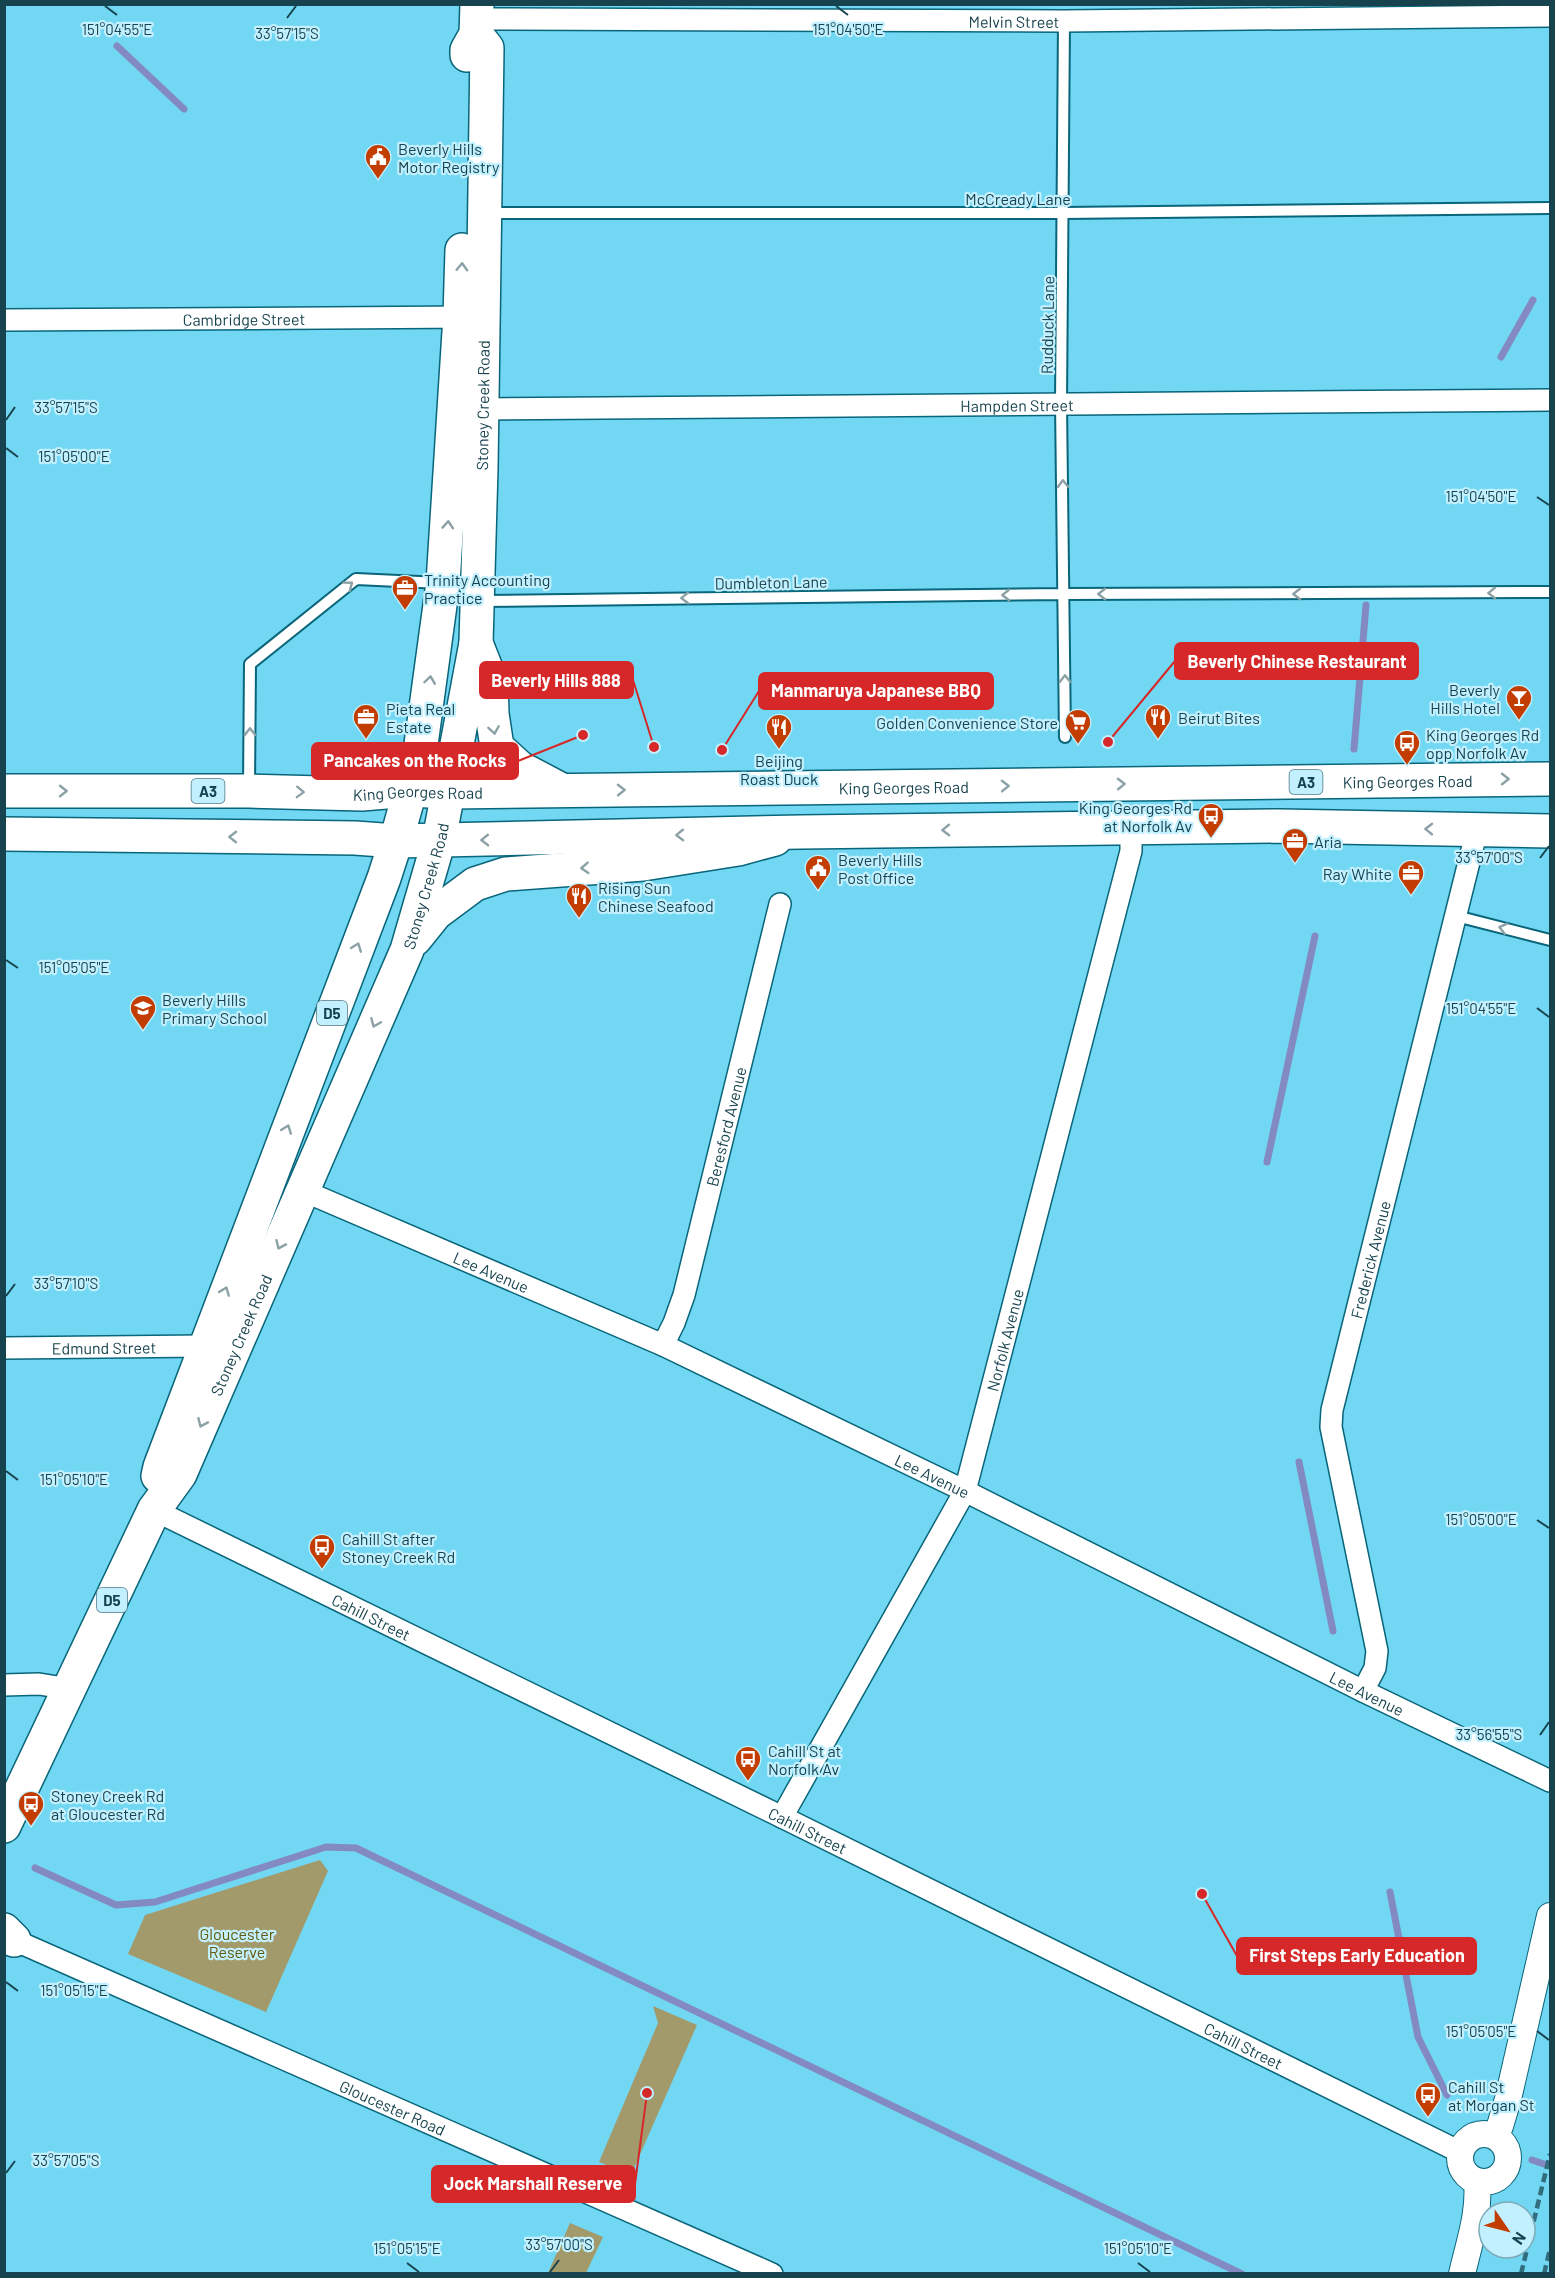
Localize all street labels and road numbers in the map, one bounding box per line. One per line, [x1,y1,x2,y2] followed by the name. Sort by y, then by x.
[969,11,1059,30] street label: Melvin Street
[965,189,1071,208] street label: McCready Lane
[1037,276,1057,374] street label: Rudduck Lane
[183,309,305,328] street label: Cambridge Street
[471,340,492,471] street label: Stoney Creek Road
[960,395,1074,414] street label: Hampden Street
[714,572,828,592] street label: Dumbleton Lane
[1290,770,1322,794] road number: A3
[1342,770,1473,791] street label: King Georges Road
[838,776,969,797] street label: King Georges Road
[192,779,224,803] road number: A3
[353,780,483,804] street label: King Georges Road
[398,821,452,951] street label: Stoney Creek Road
[317,1001,347,1025] road number: D5
[702,1065,749,1188] street label: Beresford Avenue
[1346,1198,1394,1320] street label: Frederick Avenue
[451,1247,532,1296] street label: Lee Avenue
[206,1271,275,1398] street label: Stoney Creek Road
[982,1287,1027,1393] street label: Norfolk Avenue
[52,1337,156,1357] street label: Edmund Street
[892,1449,973,1501] street label: Lee Avenue
[97,1588,127,1612] road number: D5
[329,1589,414,1643] street label: Cahill Street
[1327,1667,1407,1719] street label: Lee Avenue
[766,1803,850,1857] street label: Cahill Street
[1201,2018,1286,2072] street label: Cahill Street
[337,2075,449,2139] street label: Gloucester Road

